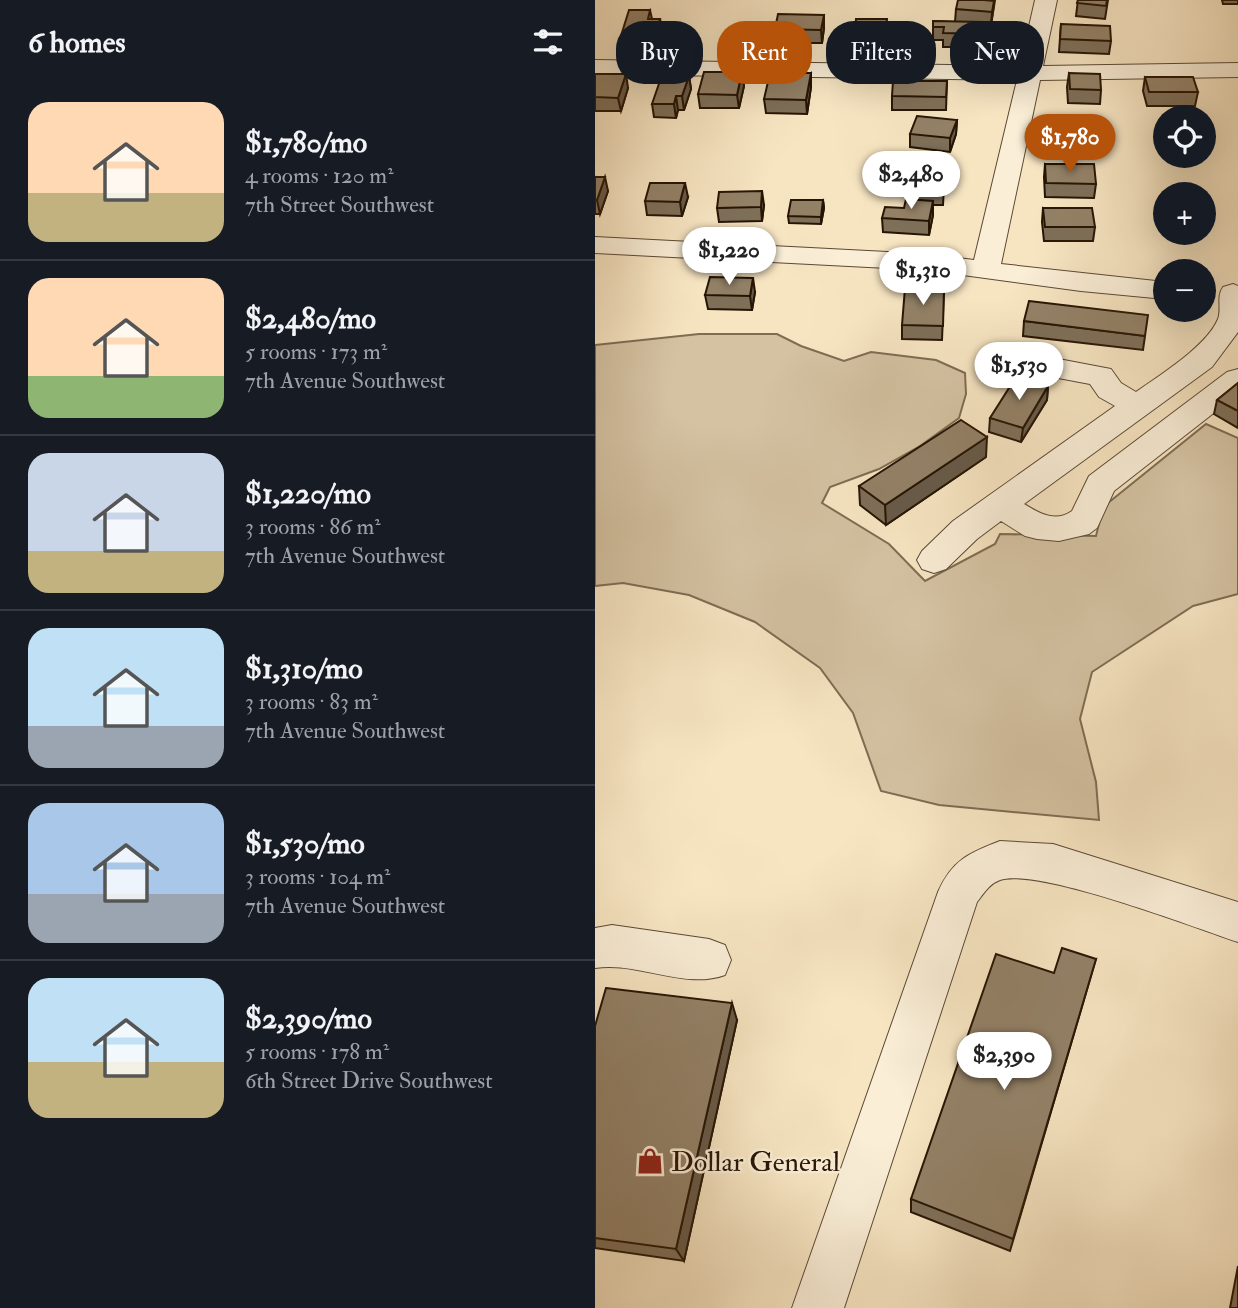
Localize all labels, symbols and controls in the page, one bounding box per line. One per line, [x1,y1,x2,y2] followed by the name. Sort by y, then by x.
[616,21,703,84] chip: Buy
[717,21,812,84] chip: Rent
[826,21,936,84] chip: Filters
[950,21,1044,84] chip: New
[529,23,567,61] icon: filters
[28,24,126,61] text: 6 homes
[1153,105,1216,322] map controls
[1153,105,1216,168] button: locate
[1013,114,1127,174] pin: $1,780
[1041,122,1099,151] text: $1,780
[245,124,367,161] text: $1,780/mo
[84,130,168,214] icon: home
[854,152,968,211] pin: $2,480
[878,159,944,188] text: $2,480
[245,161,394,190] text: 4 rooms · 120 m²
[1153,182,1216,245] button: +
[245,190,434,219] text: 7th Street Southwest
[672,228,786,287] pin: $1,220
[698,235,760,264] text: $1,220
[866,247,980,307] pin: $1,310
[895,255,951,284] text: $1,310
[1153,259,1216,322] button: −
[245,300,376,337] text: $2,480/mo
[84,306,168,390] icon: home
[245,337,387,366] text: 5 rooms · 173 m²
[962,342,1076,402] pin: $1,530
[990,350,1048,379] text: $1,530
[245,366,445,395] text: 7th Avenue Southwest
[245,475,371,512] text: $1,220/mo
[84,481,168,565] icon: home
[245,512,381,541] text: 3 rooms · 86 m²
[245,541,445,570] text: 7th Avenue Southwest
[245,650,363,687] text: $1,310/mo
[84,656,168,740] icon: home
[245,687,378,716] text: 3 rooms · 83 m²
[245,716,445,745] text: 7th Avenue Southwest
[245,825,365,862] text: $1,530/mo
[84,831,168,915] icon: home
[245,862,391,891] text: 3 rooms · 104 m²
[245,891,445,920] text: 7th Avenue Southwest
[245,1000,372,1037] text: $2,390/mo
[84,1006,168,1090] icon: home
[947,1032,1061,1092] pin: $2,390
[245,1037,389,1066] text: 5 rooms · 178 m²
[973,1040,1035,1069] text: $2,390
[245,1066,493,1095] text: 6th Street Drive Southwest
[671,1145,840,1180] place label: Dollar General
[635,1146,665,1176] shop icon: Dollar General

